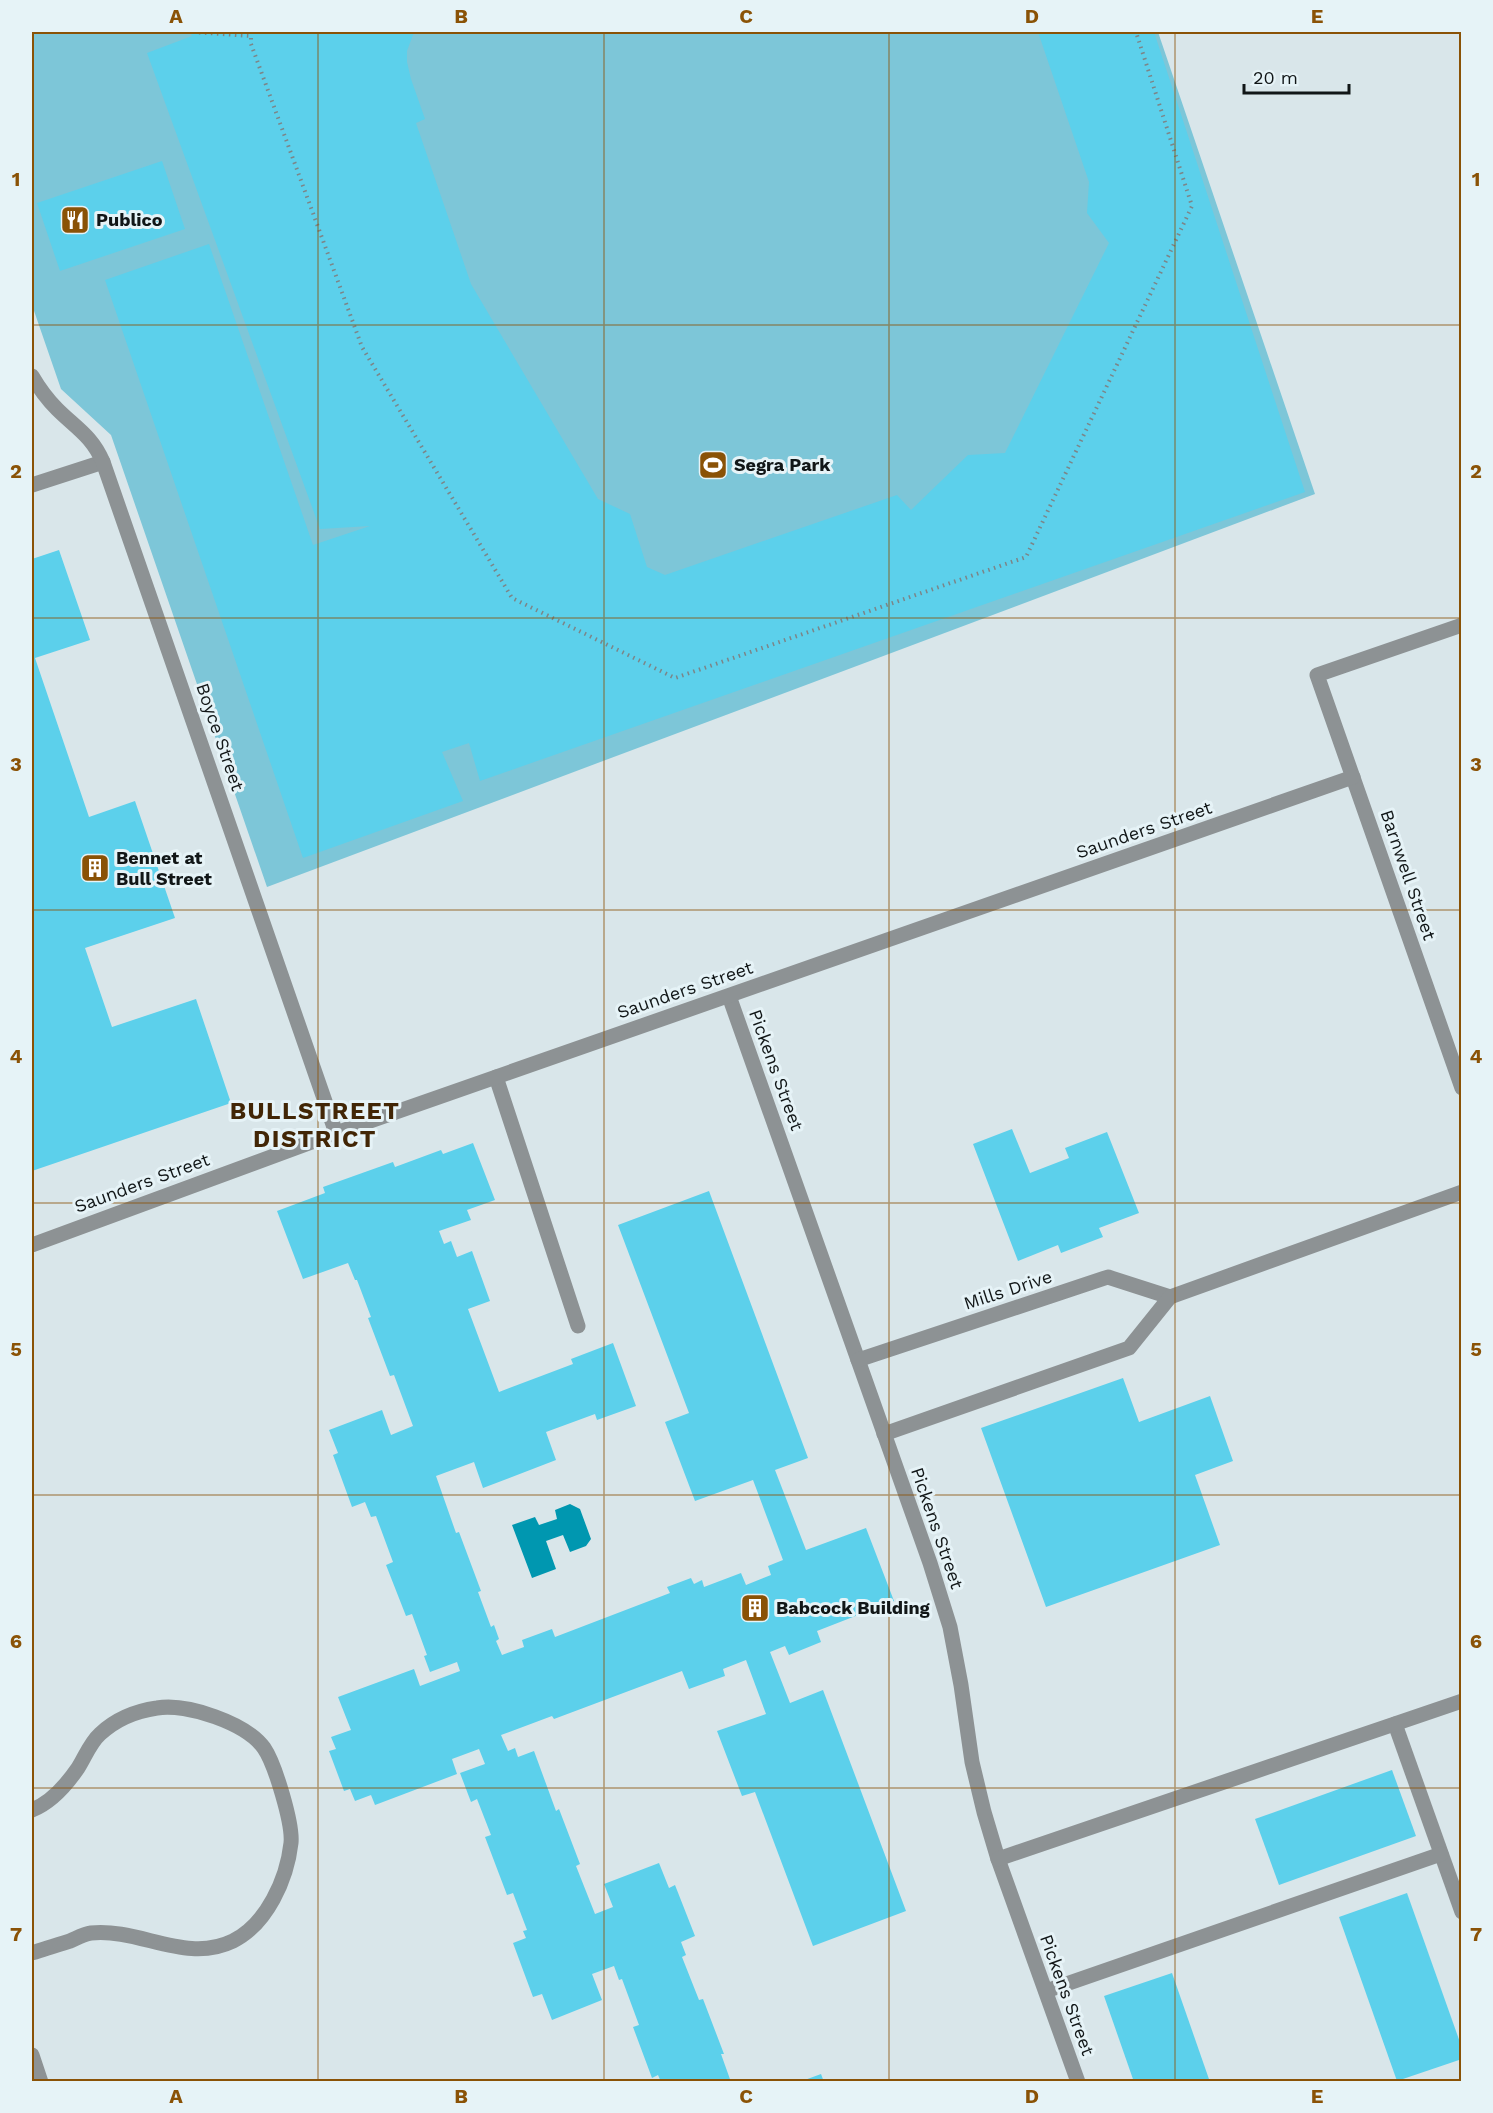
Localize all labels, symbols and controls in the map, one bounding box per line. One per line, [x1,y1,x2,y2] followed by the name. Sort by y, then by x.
[169,4,183,28] text: A
[454,4,468,28] text: B
[739,4,753,28] text: C
[1025,4,1039,28] text: D
[1311,4,1323,28] text: E
[1244,57,1349,95] scale bar
[1253,67,1298,88] text: 20 m
[12,167,20,191] text: 1
[1472,167,1480,191] text: 1
[59,204,91,236] restaurant icon: Publico
[96,209,163,230] place label: Publico
[697,449,729,481] sports icon: Segra Park
[734,454,831,475] place label: Segra Park
[10,459,22,483] text: 2
[1470,459,1482,483] text: 2
[192,680,249,794] street label: Boyce Street
[10,752,22,776] text: 3
[1470,752,1482,776] text: 3
[1073,796,1215,863] street label: Saunders Street
[1376,807,1441,943] street label: Barnwell Street
[116,847,212,889] place label: Bennet at Bull Street
[79,852,111,884] building icon: Bennet at Bull Street
[614,956,756,1023] street label: Saunders Street
[745,1007,808,1134] street label: Pickens Street
[10,1044,23,1068] text: 4
[1470,1044,1483,1068] text: 4
[230,1097,400,1153] district label: BULLSTREET DISTRICT
[71,1148,213,1217] street label: Saunders Street
[961,1265,1055,1314] street label: Mills Drive
[10,1337,22,1361] text: 5
[1470,1337,1482,1361] text: 5
[907,1464,968,1592] street label: Pickens Street
[739,1592,771,1624] building icon: Babcock Building
[776,1597,931,1618] place label: Babcock Building
[10,1629,22,1653] text: 6
[1470,1629,1482,1653] text: 6
[10,1922,22,1946] text: 7
[1470,1922,1482,1946] text: 7
[1036,1932,1099,2059] street label: Pickens Street
[169,2084,183,2108] text: A
[454,2084,468,2108] text: B
[739,2084,753,2108] text: C
[1025,2084,1039,2108] text: D
[1311,2084,1323,2108] text: E

